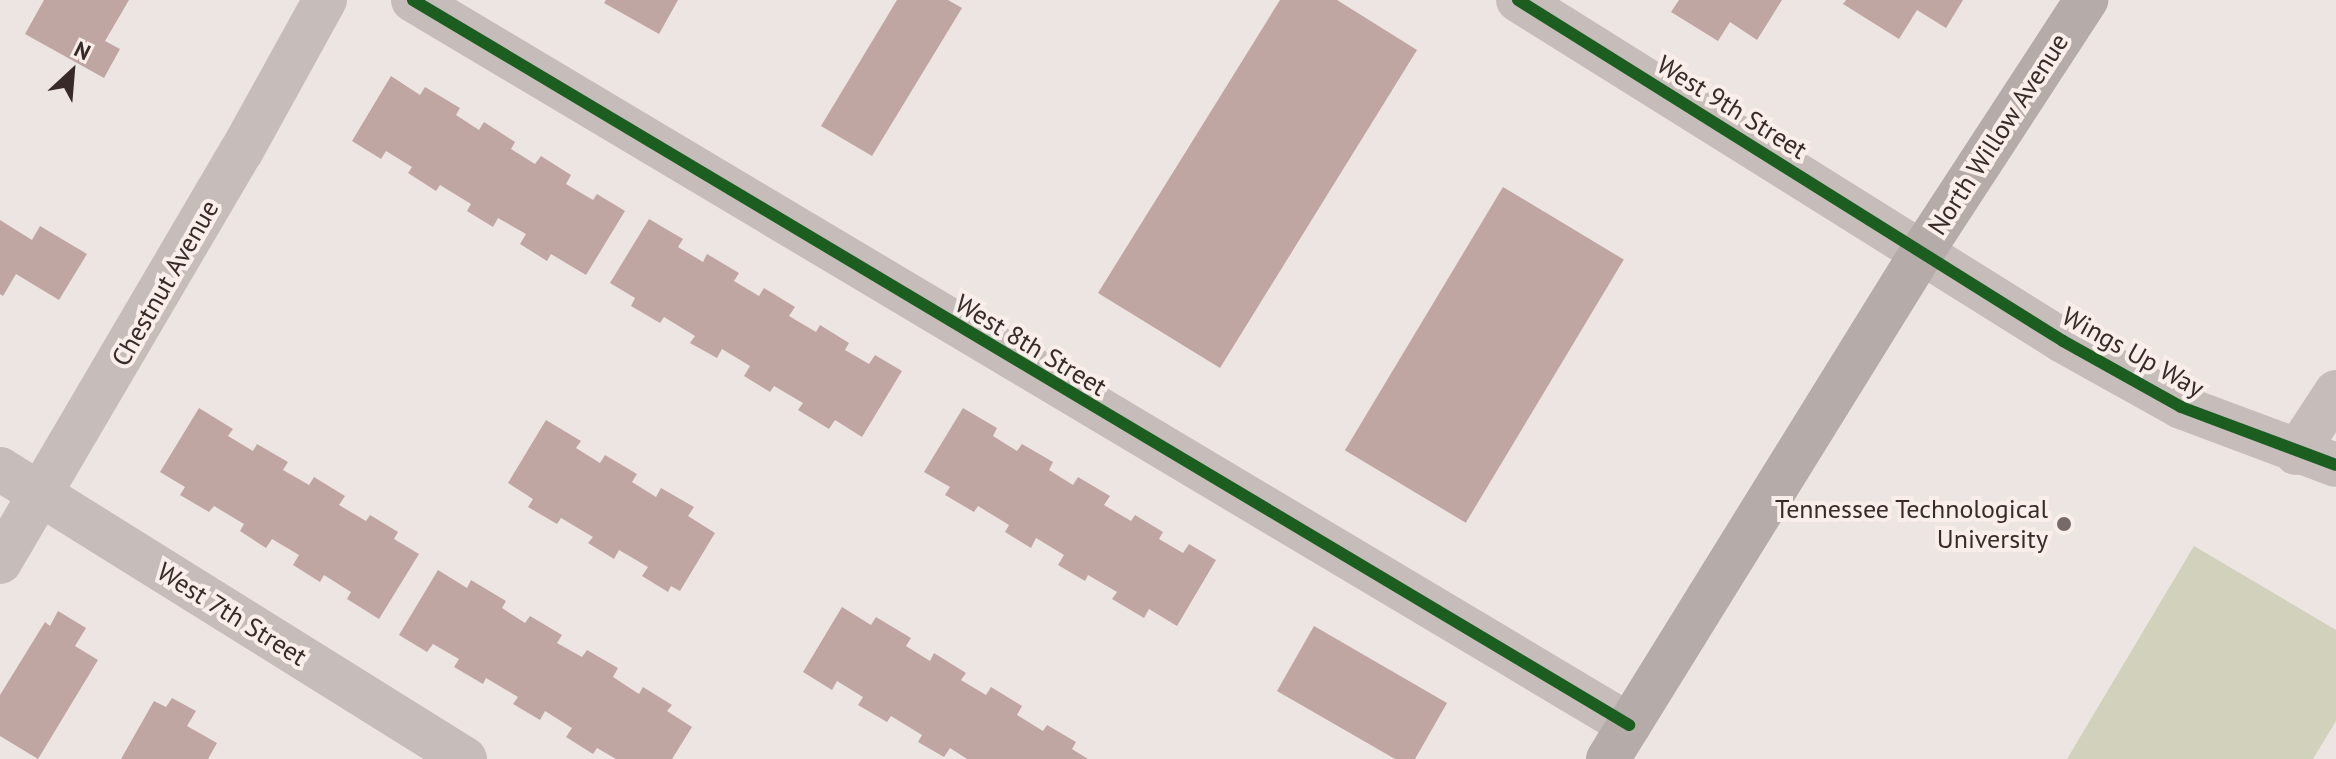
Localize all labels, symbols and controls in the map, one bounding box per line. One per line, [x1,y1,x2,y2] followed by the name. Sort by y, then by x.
[1921,27,2075,241] street label: North Willow Avenue
[32,32,112,112] north arrow
[70,35,95,66] text: N
[1651,48,1813,166] street label: West 9th Street
[105,194,225,372] street label: Chestnut Avenue
[950,288,1112,402] street label: West 8th Street
[2056,300,2210,404] street label: Wings Up Way
[1774,493,2048,554] place label: Tennessee Technological University
[2055,515,2073,533] marker: Tennessee Technological University
[152,556,312,672] street label: West 7th Street

